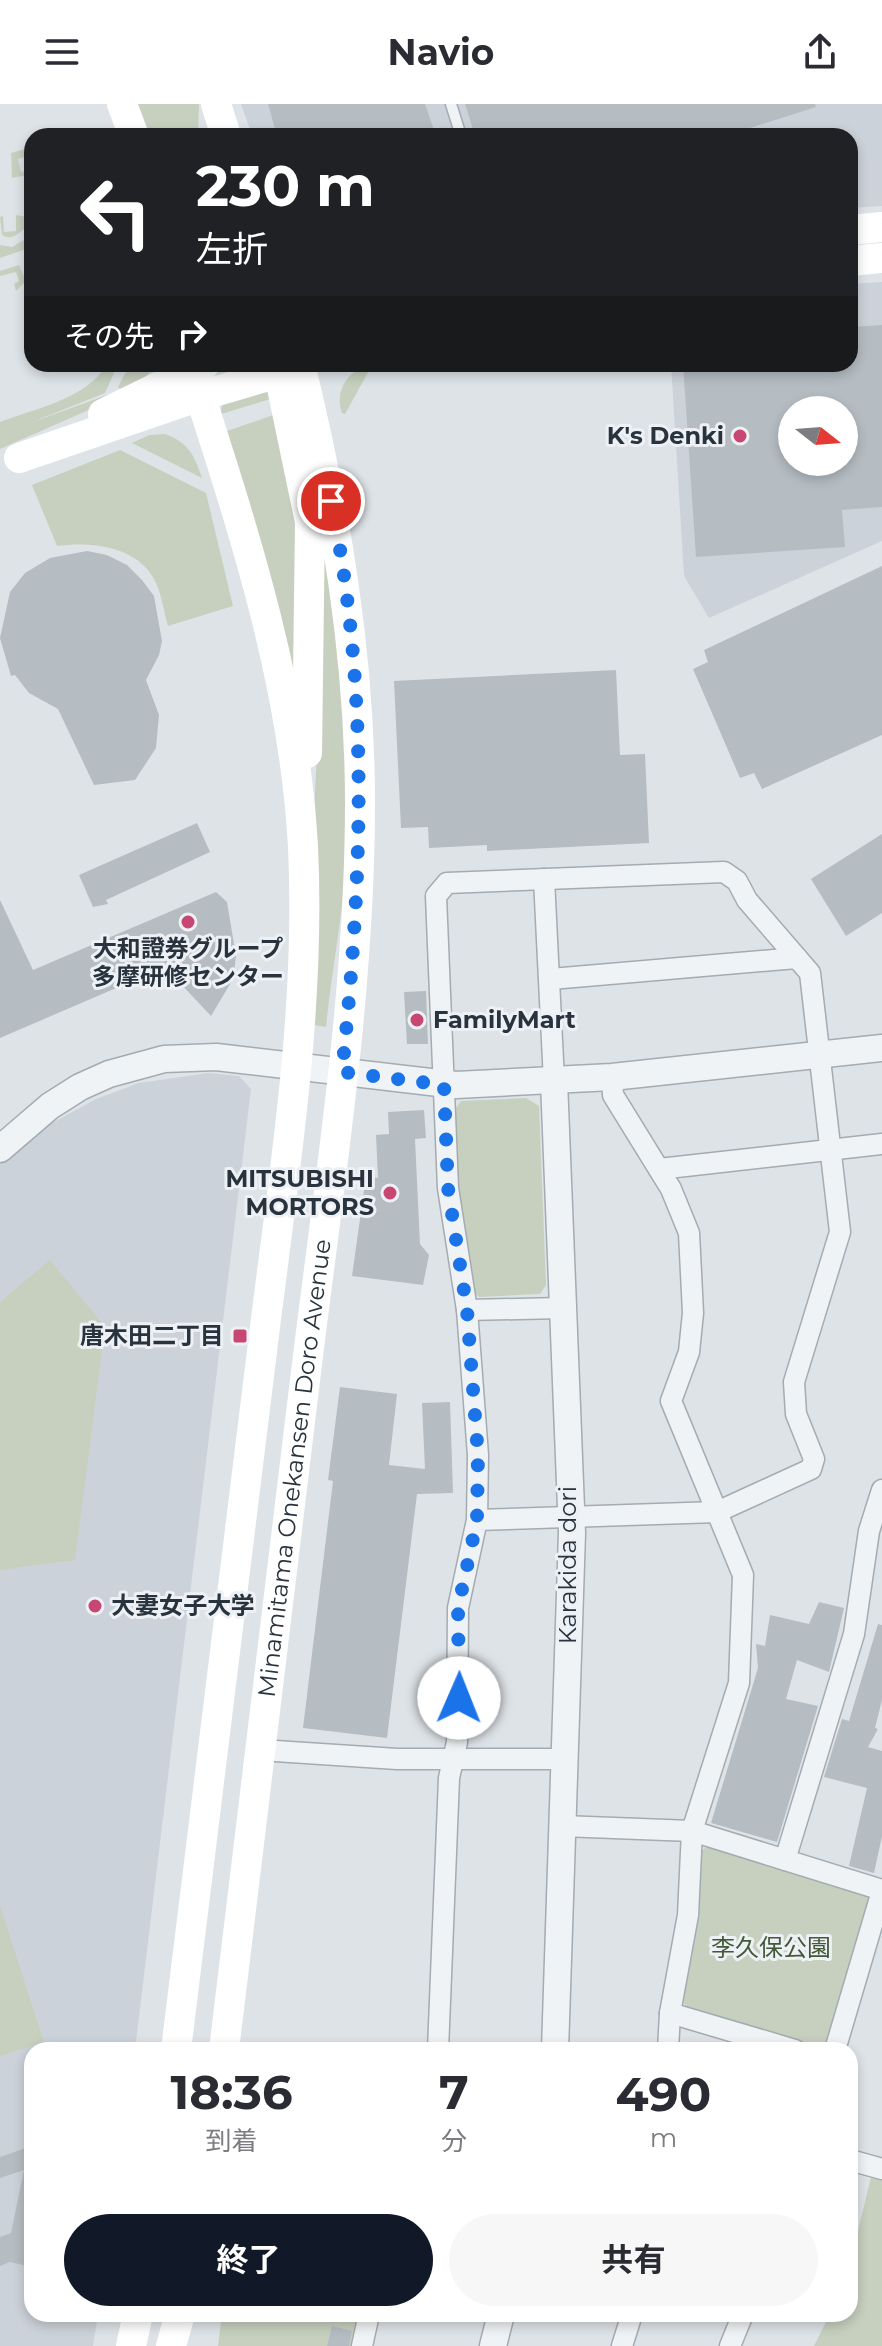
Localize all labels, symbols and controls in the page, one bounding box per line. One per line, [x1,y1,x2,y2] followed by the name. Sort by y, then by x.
[40,30,84,74] icon: menu
[388,30,494,74] text: Navio
[798,30,842,74] icon: share
[196,152,375,220] text: 230 m
[64,160,168,264] icon: left
[196,227,268,271] text: 左折
[170,312,214,356] icon: right
[64,318,154,355] text: その先
[778,396,858,476] north arrow
[778,396,858,476] map controls
[607,421,724,450] place label: K's Denki
[731,427,749,445] marker: K's Denki
[297,467,365,535] pin
[309,479,353,523] icon: arrive
[179,913,197,931] marker: 大和證券グループ 多摩研修センター
[92,934,284,991] place label: 大和證券グループ 多摩研修センター
[433,1005,576,1034] place label: FamilyMart
[408,1011,426,1029] marker: FamilyMart
[225,1164,374,1221] place label: MITSUBISHI MORTORS
[381,1184,399,1202] marker: MITSUBISHI MORTORS
[252,1237,337,1699] street label: Minamitama Onekansen Doro Avenue
[80,1321,224,1350] place label: 唐木田二丁目
[231,1327,249,1345] marker: 唐木田二丁目
[553,1486,582,1644] street label: Karakida dori
[111,1591,255,1620] place label: 大妻女子大学
[86,1597,104,1615] marker: 大妻女子大学
[417,1656,501,1740] position arrow
[711,1933,831,1962] park label: 李久保公園
[171,2063,293,2121] text: 18:36
[439,2063,469,2121] text: 7
[615,2065,711,2123] text: 490
[650,2122,677,2154] text: m
[206,2125,258,2157] text: 到着
[441,2125,467,2157] text: 分
[64,2214,433,2306] button: 終了
[449,2214,818,2306] button: 共有

